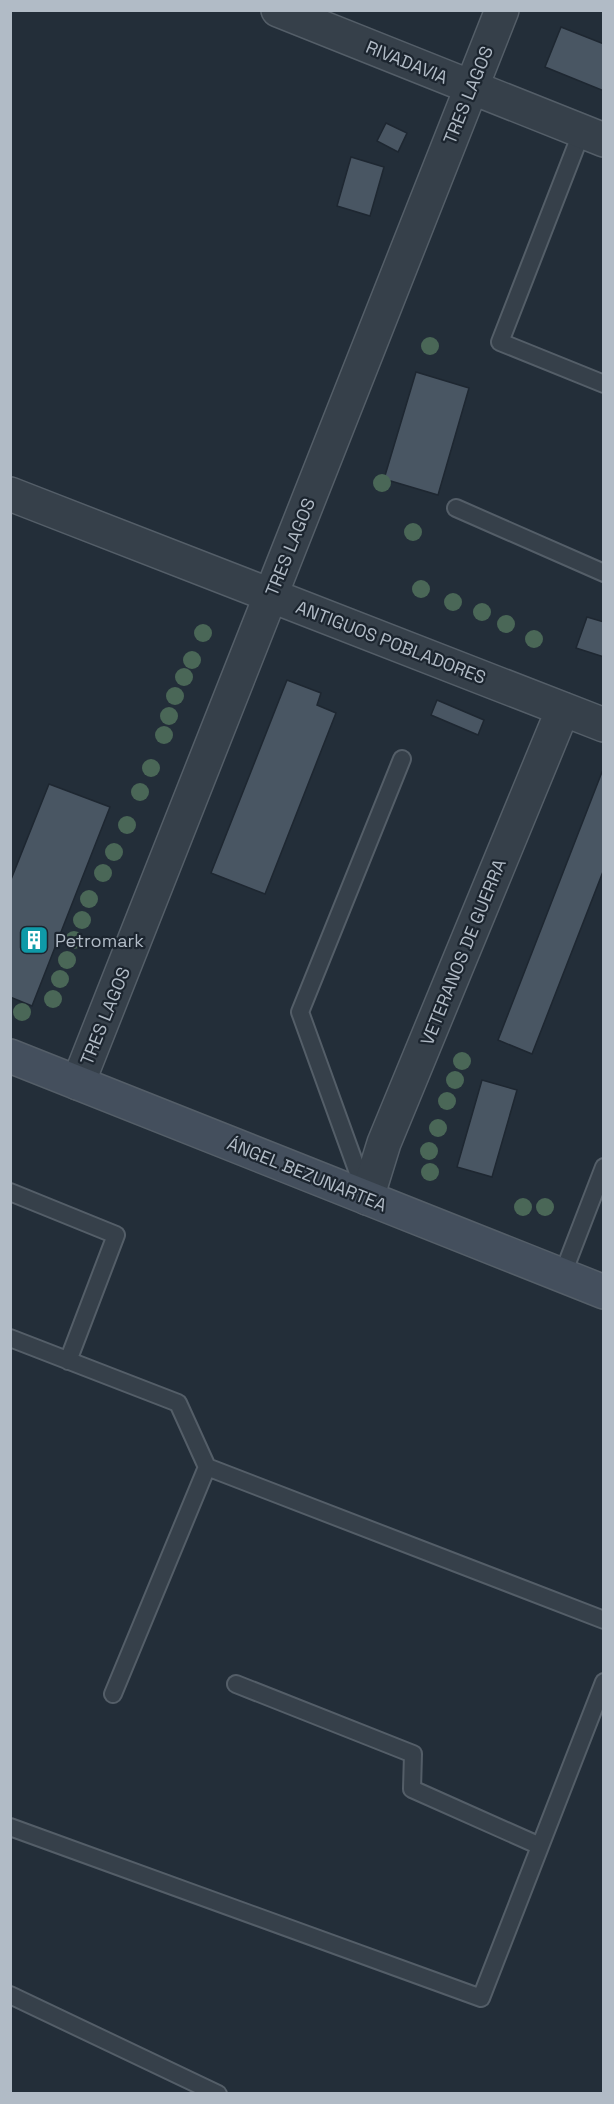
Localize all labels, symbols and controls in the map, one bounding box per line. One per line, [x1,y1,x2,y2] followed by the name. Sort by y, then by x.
[363,35,451,89] street label: RIVADAVIA
[438,43,498,147] street label: TRES LAGOS
[260,495,320,599] street label: TRES LAGOS
[293,595,489,689] street label: ANTIGUOS POBLADORES
[415,855,511,1049] street label: VETERANOS DE GUERRA
[18,924,50,956] building icon: Petromark
[55,929,144,952] place label: Petromark
[75,964,135,1068] street label: TRES LAGOS
[224,1131,390,1217] street label: ÁNGEL BEZUNARTEA

